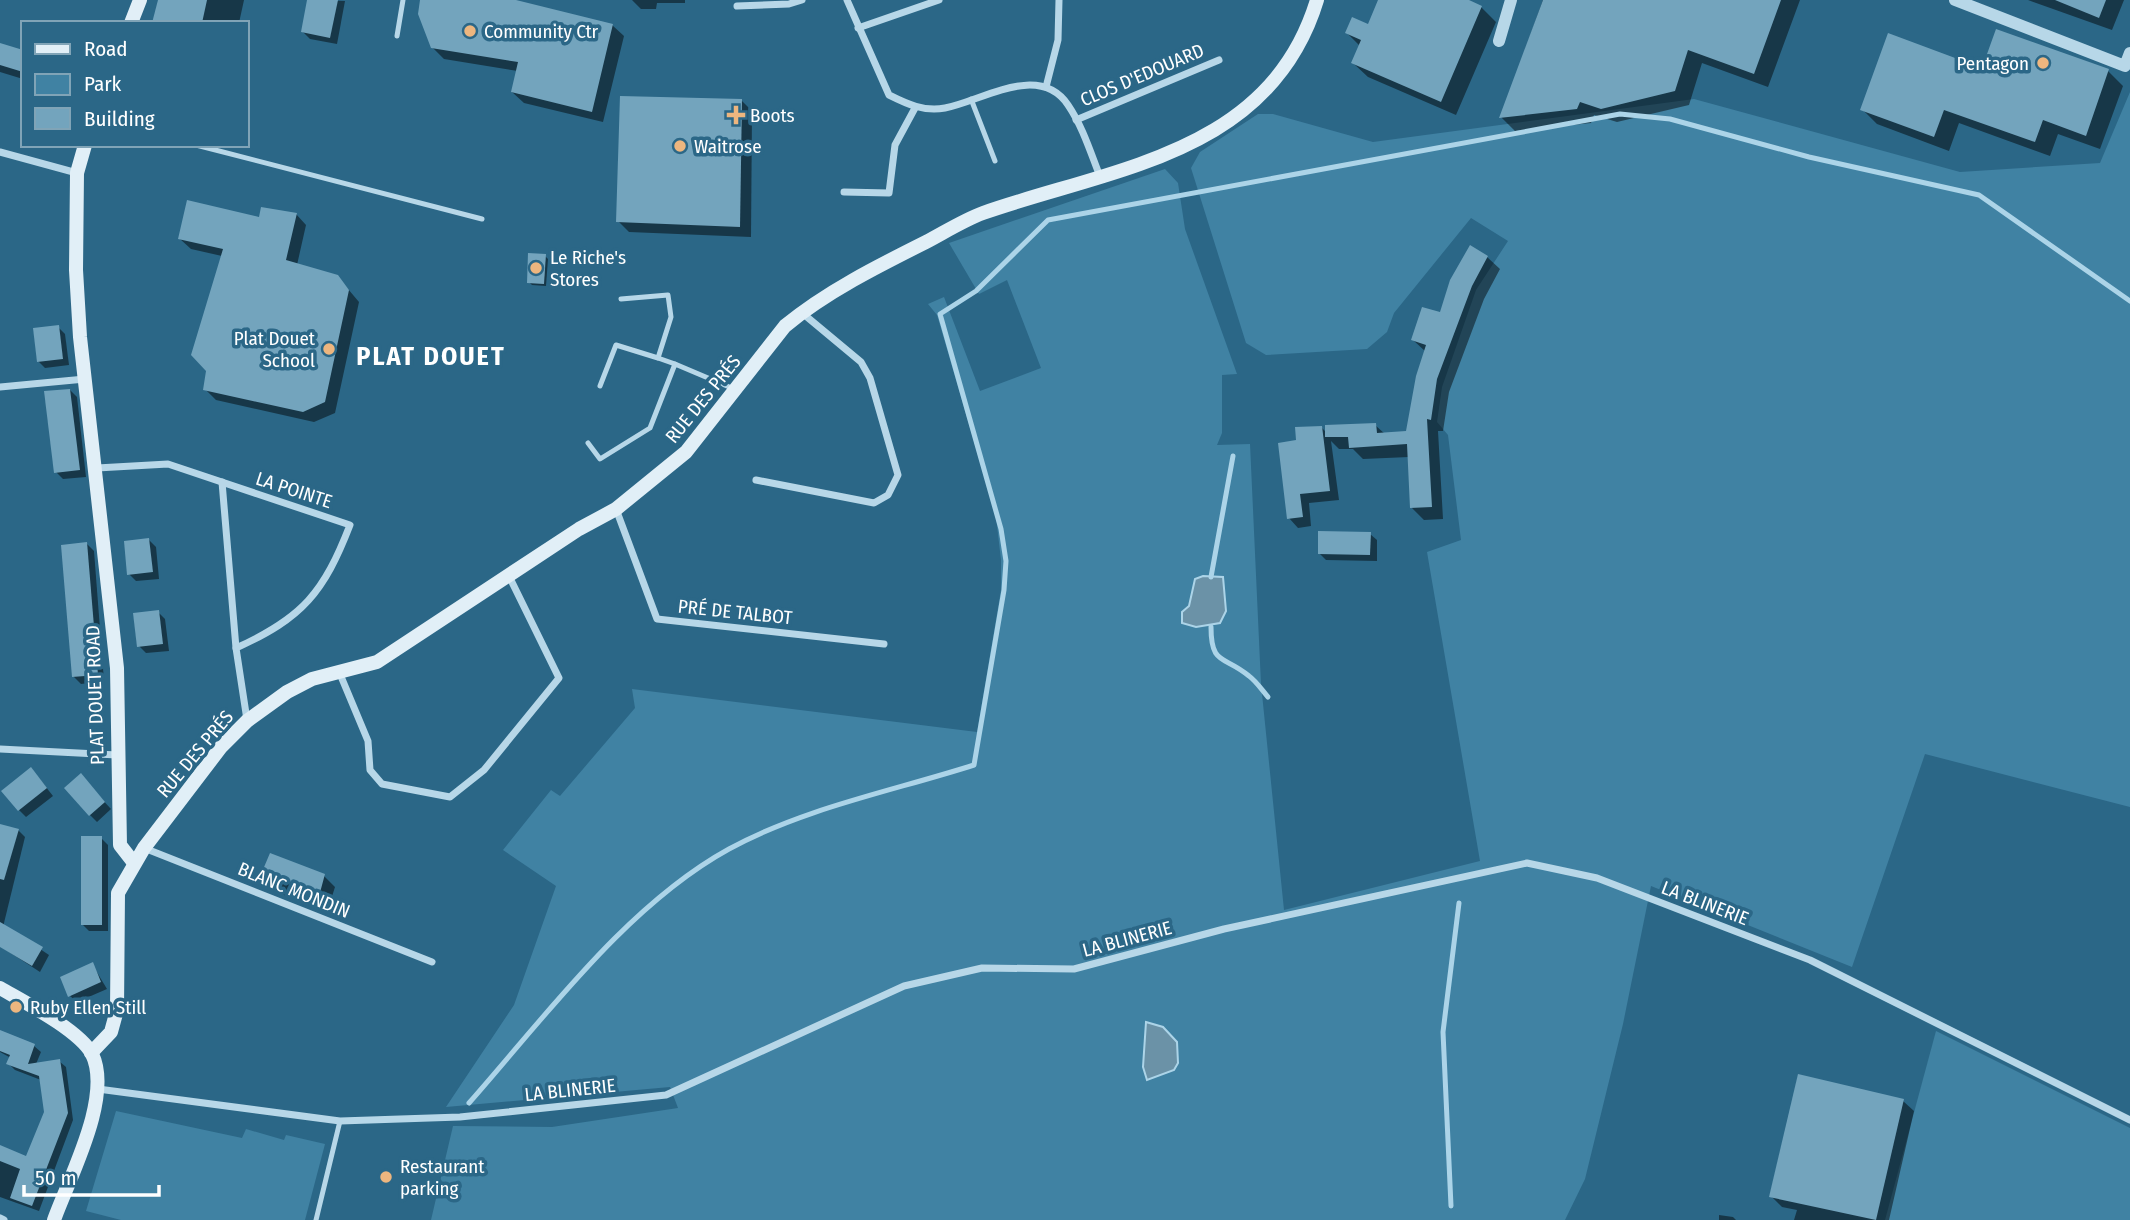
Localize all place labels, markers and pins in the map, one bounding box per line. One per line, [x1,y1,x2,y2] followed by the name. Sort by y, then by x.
[484,20,599,43] place label: Community Ctr
[462,23,478,39] marker: Community Ctr
[1956,52,2029,75] place label: Pentagon
[2035,55,2051,71] marker: Pentagon
[750,104,795,127] place label: Boots
[728,107,744,123] marker: Boots
[694,135,762,158] place label: Waitrose
[672,138,688,154] marker: Waitrose
[550,246,626,291] place label: Le Riche's Stores
[528,260,544,276] marker: Le Riche's Stores
[234,327,316,372] place label: Plat Douet School
[321,341,337,357] marker: Plat Douet School
[30,996,146,1019] place label: Ruby Ellen Still
[8,999,24,1015] marker: Ruby Ellen Still
[400,1155,485,1200] place label: Restaurant parking
[378,1169,394,1185] marker: Restaurant parking

